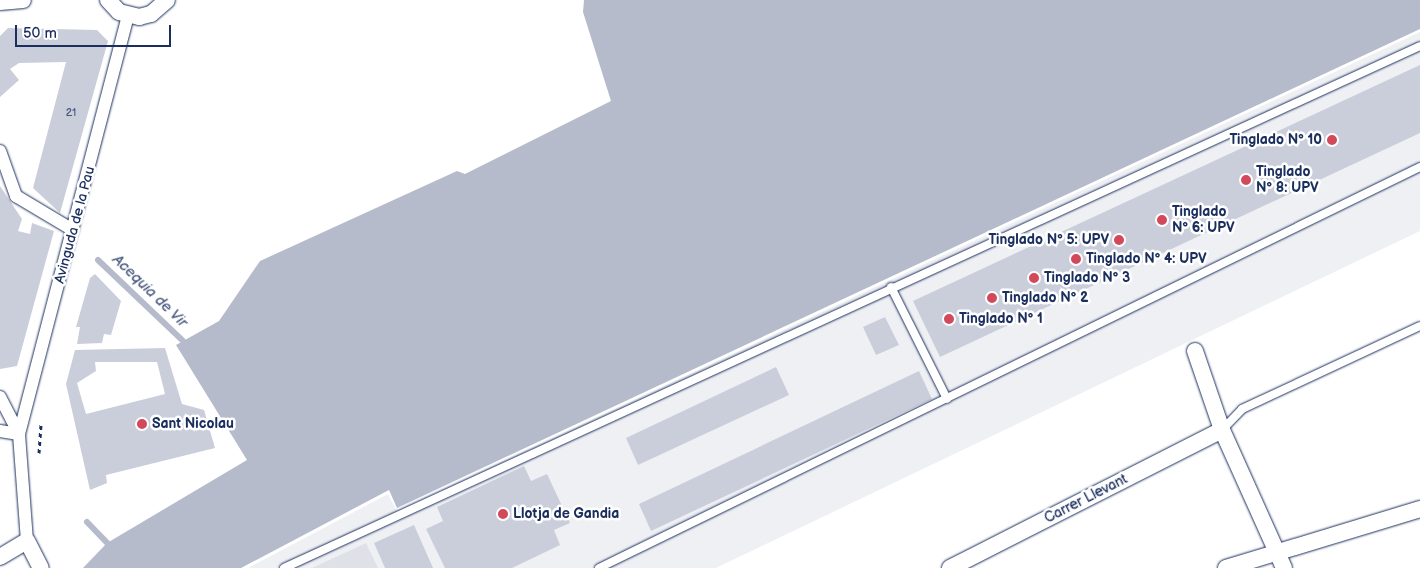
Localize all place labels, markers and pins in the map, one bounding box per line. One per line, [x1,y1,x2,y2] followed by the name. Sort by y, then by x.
[1229,132,1322,148] place label: Tinglado Nº 10
[1326,134,1338,146] marker: Tinglado Nº 10
[1256,164,1319,196] place label: Tinglado Nº 8: UPV
[1240,174,1252,186] marker: Tinglado Nº 8: UPV
[1172,204,1235,236] place label: Tinglado Nº 6: UPV
[1156,214,1168,226] marker: Tinglado Nº 6: UPV
[989,232,1109,248] place label: Tinglado Nº 5: UPV
[1113,234,1125,246] marker: Tinglado Nº 5: UPV
[1086,251,1207,267] place label: Tinglado Nº 4: UPV
[1070,253,1082,265] marker: Tinglado Nº 4: UPV
[1044,270,1130,286] place label: Tinglado Nº 3
[1028,272,1040,284] marker: Tinglado Nº 3
[1002,290,1088,306] place label: Tinglado Nº 2
[986,292,998,304] marker: Tinglado Nº 2
[959,311,1043,327] place label: Tinglado Nº 1
[943,313,955,325] marker: Tinglado Nº 1
[152,416,234,432] place label: Sant Nicolau
[136,418,148,430] marker: Sant Nicolau
[513,506,619,522] place label: Llotja de Gandia
[497,508,509,520] marker: Llotja de Gandia

